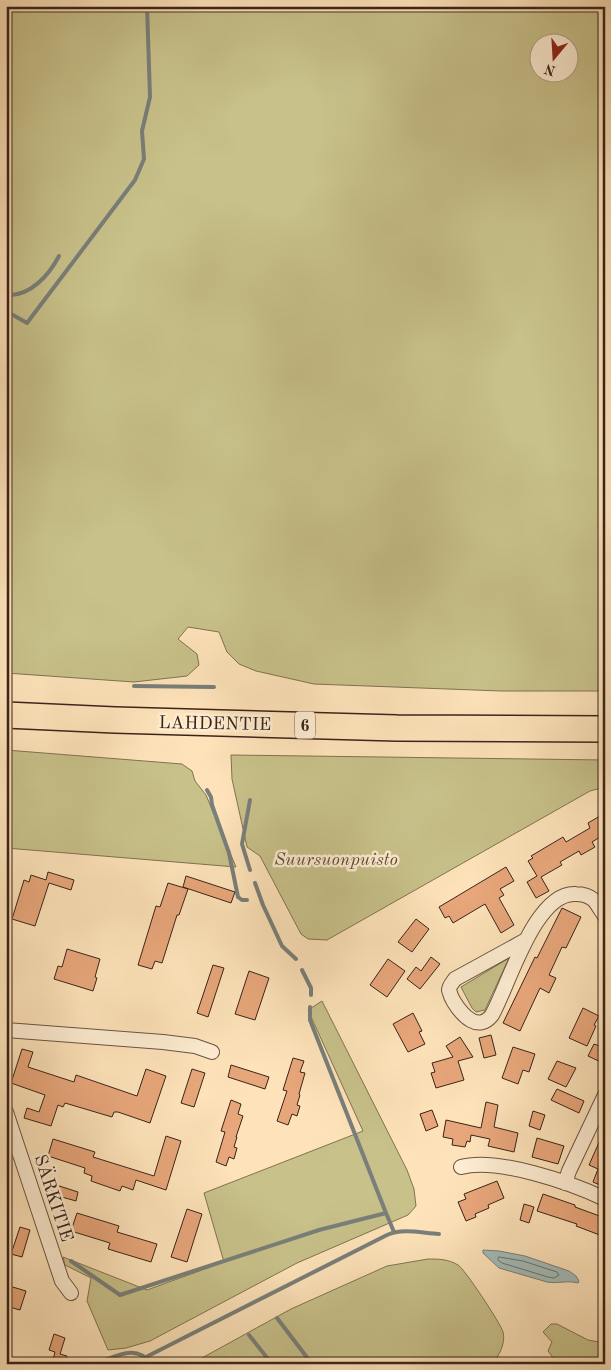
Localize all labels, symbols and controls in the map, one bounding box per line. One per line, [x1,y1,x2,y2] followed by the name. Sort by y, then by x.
[528,32,578,82] north arrow
[543,61,558,78] text: N
[295,712,315,738] road number: 6
[158,714,271,734] street label: LAHDENTIE
[274,851,398,869] park label: Suursuonpuisto
[31,1152,78,1244] street label: SÄRKITIE

